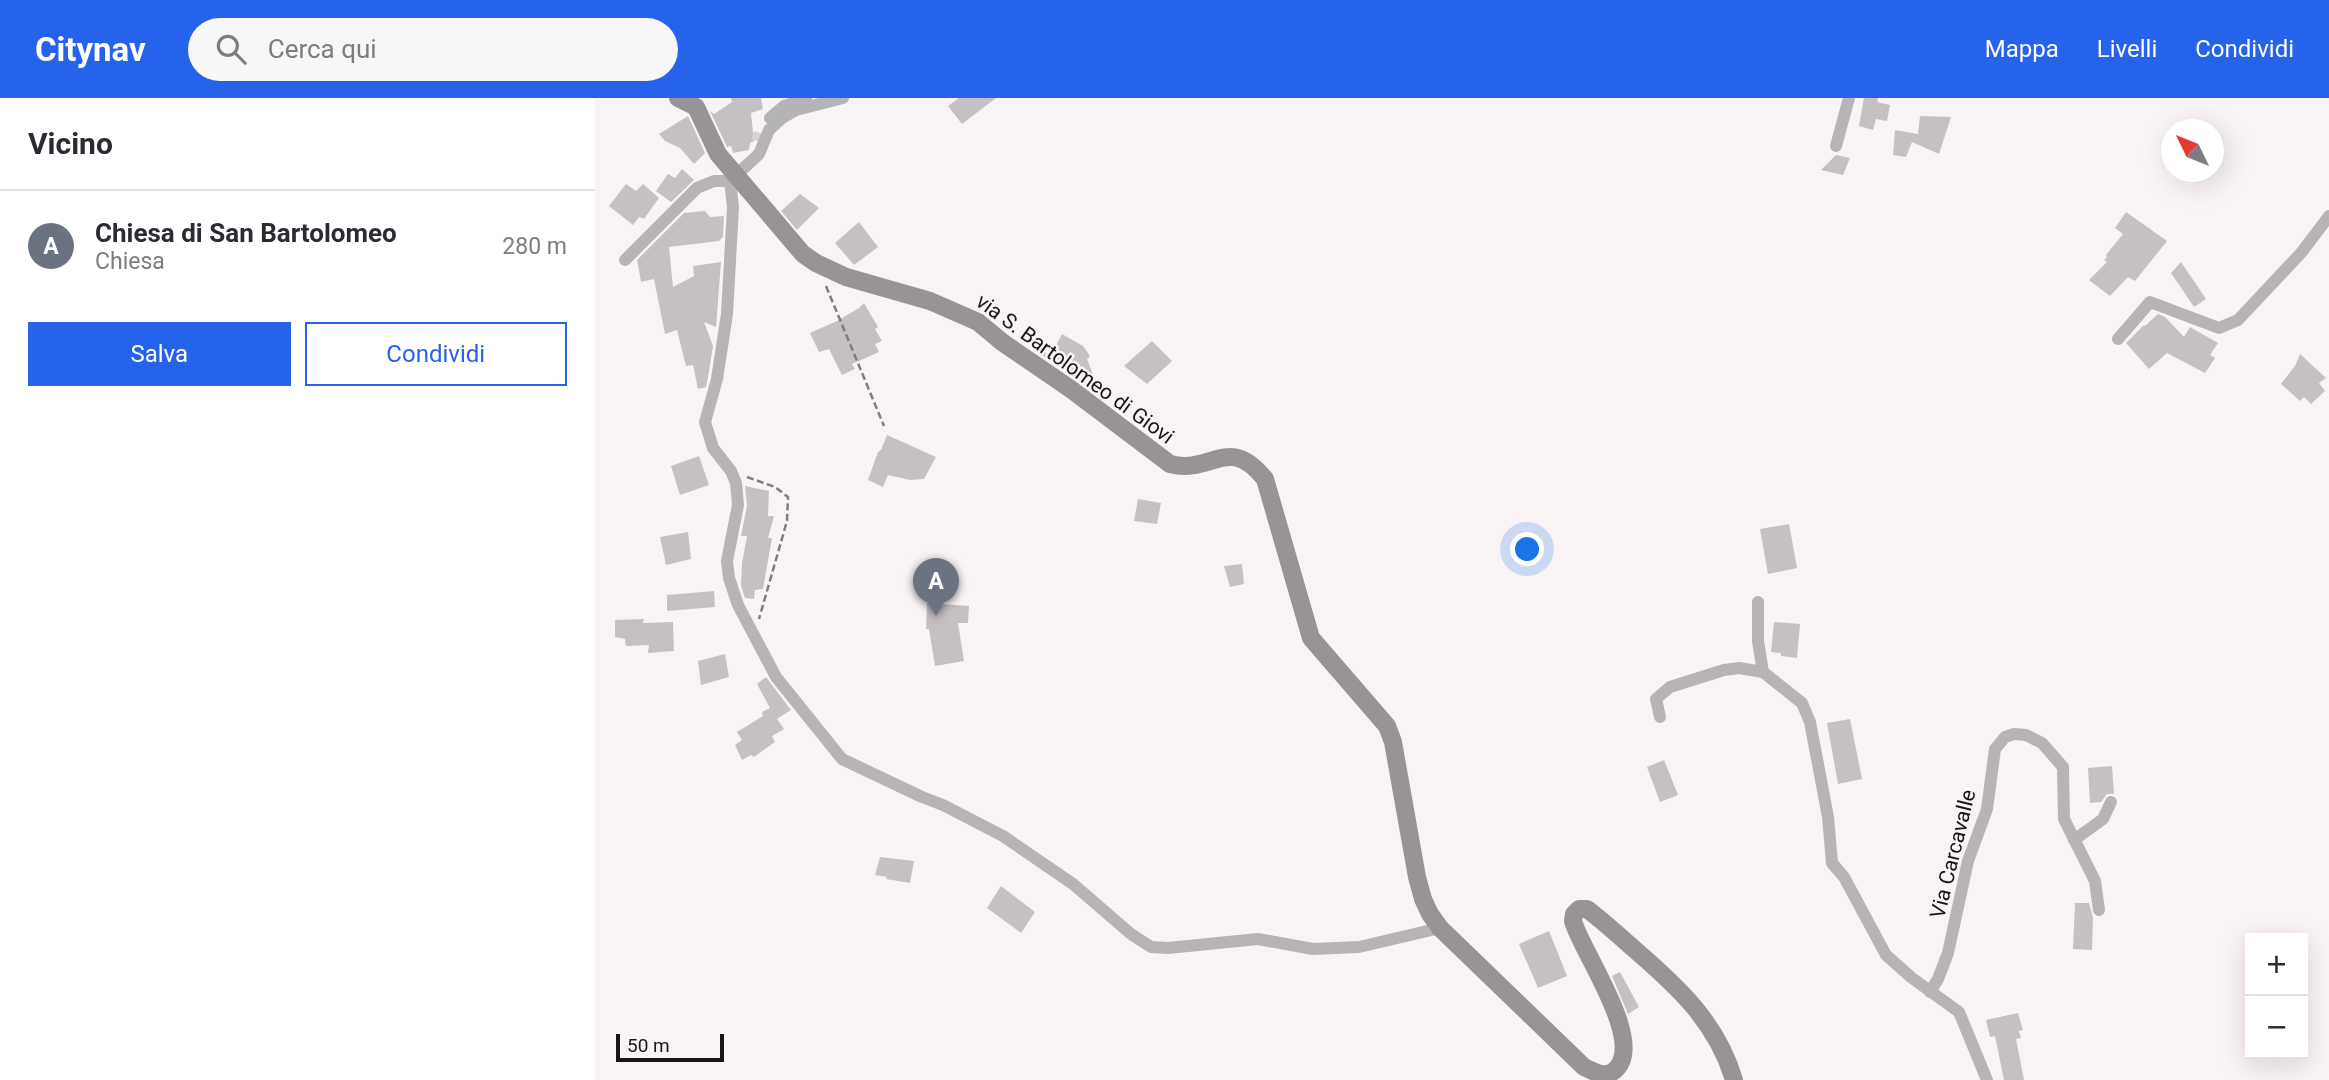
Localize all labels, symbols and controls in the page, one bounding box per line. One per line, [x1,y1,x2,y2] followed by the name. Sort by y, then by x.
[188,18,678,81] search box
[35,30,146,69] text: Citynav
[212,30,250,68] icon: search
[268,34,377,64] text: Cerca qui
[1985,35,2059,63] text: Mappa
[2097,35,2157,63] text: Livelli
[2195,35,2294,63] text: Condividi
[2161,119,2224,182] north arrow
[28,126,113,161] text: Vicino
[95,218,397,248] text: Chiesa di San Bartolomeo
[43,233,59,260] text: A
[502,233,567,260] text: 280 m
[95,248,165,275] text: Chiesa
[972,289,1178,449] street label: via S. Bartolomeo di Giovi
[28,322,291,386] button: Salva
[305,322,567,386] button: Condividi
[1510,532,1544,566] your location
[913,558,959,616] pin: A
[1925,787,1981,921] street label: Via Carcavalle
[2245,933,2308,1059] map controls
[2245,933,2308,996] button: +
[2245,996,2308,1059] button: −
[616,1031,725,1063] scale bar
[627,1034,670,1057] text: 50 m

